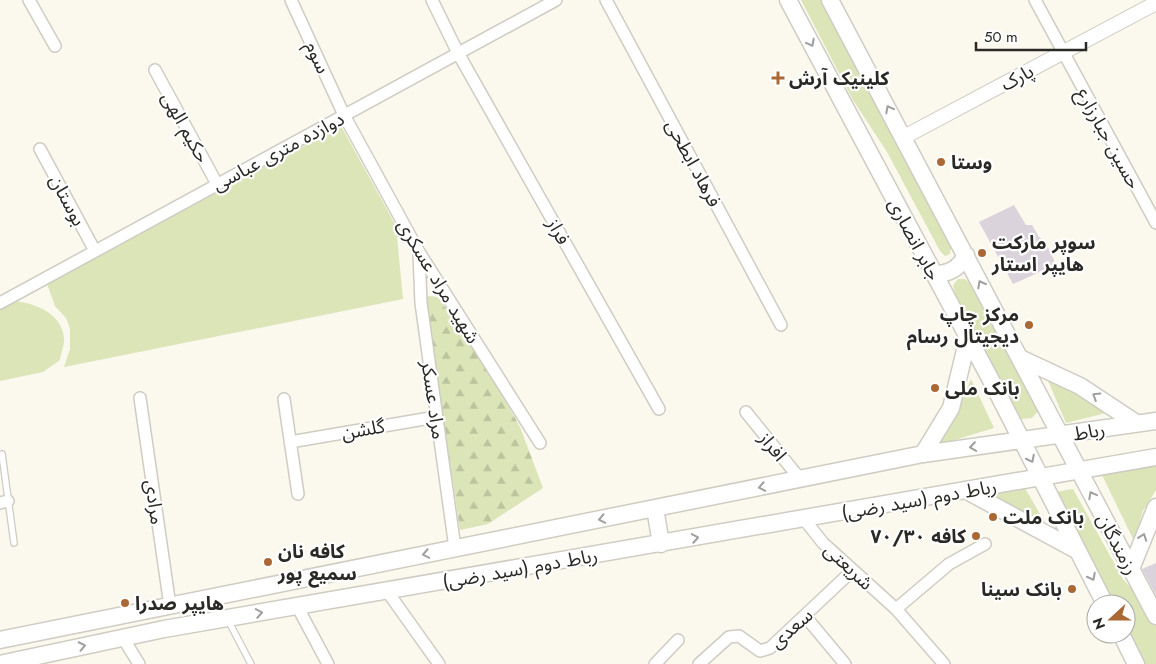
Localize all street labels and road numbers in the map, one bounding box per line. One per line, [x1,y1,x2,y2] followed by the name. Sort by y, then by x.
[297,37,337,78] street label: سوم
[996,58,1039,97] street label: پارک
[1070,83,1147,194] street label: حسین جبارزارع
[154,87,216,168] street label: حکیم الهی
[207,105,349,198] street label: دوازده متری عباسی
[659,115,728,212] street label: فرهاد ابطحی
[43,170,92,231] street label: بوستان
[882,193,948,285] street label: جابر انصاری
[540,212,577,250] street label: فراز
[391,214,486,349] street label: شهید مراد عسکری
[414,358,452,441] street label: مراد عسکر
[339,412,388,447] street label: گلشن
[1071,416,1107,447] street label: رباط
[752,425,793,467] street label: افراز
[839,473,999,527] street label: رباط دوم (سید رضی)
[138,478,171,526] street label: مرادی
[1090,509,1145,580] street label: رزمندگان
[818,537,879,596] street label: شریعتی
[440,542,600,596] street label: رباط دوم (سید رضی)
[764,602,819,655] street label: سعدی

